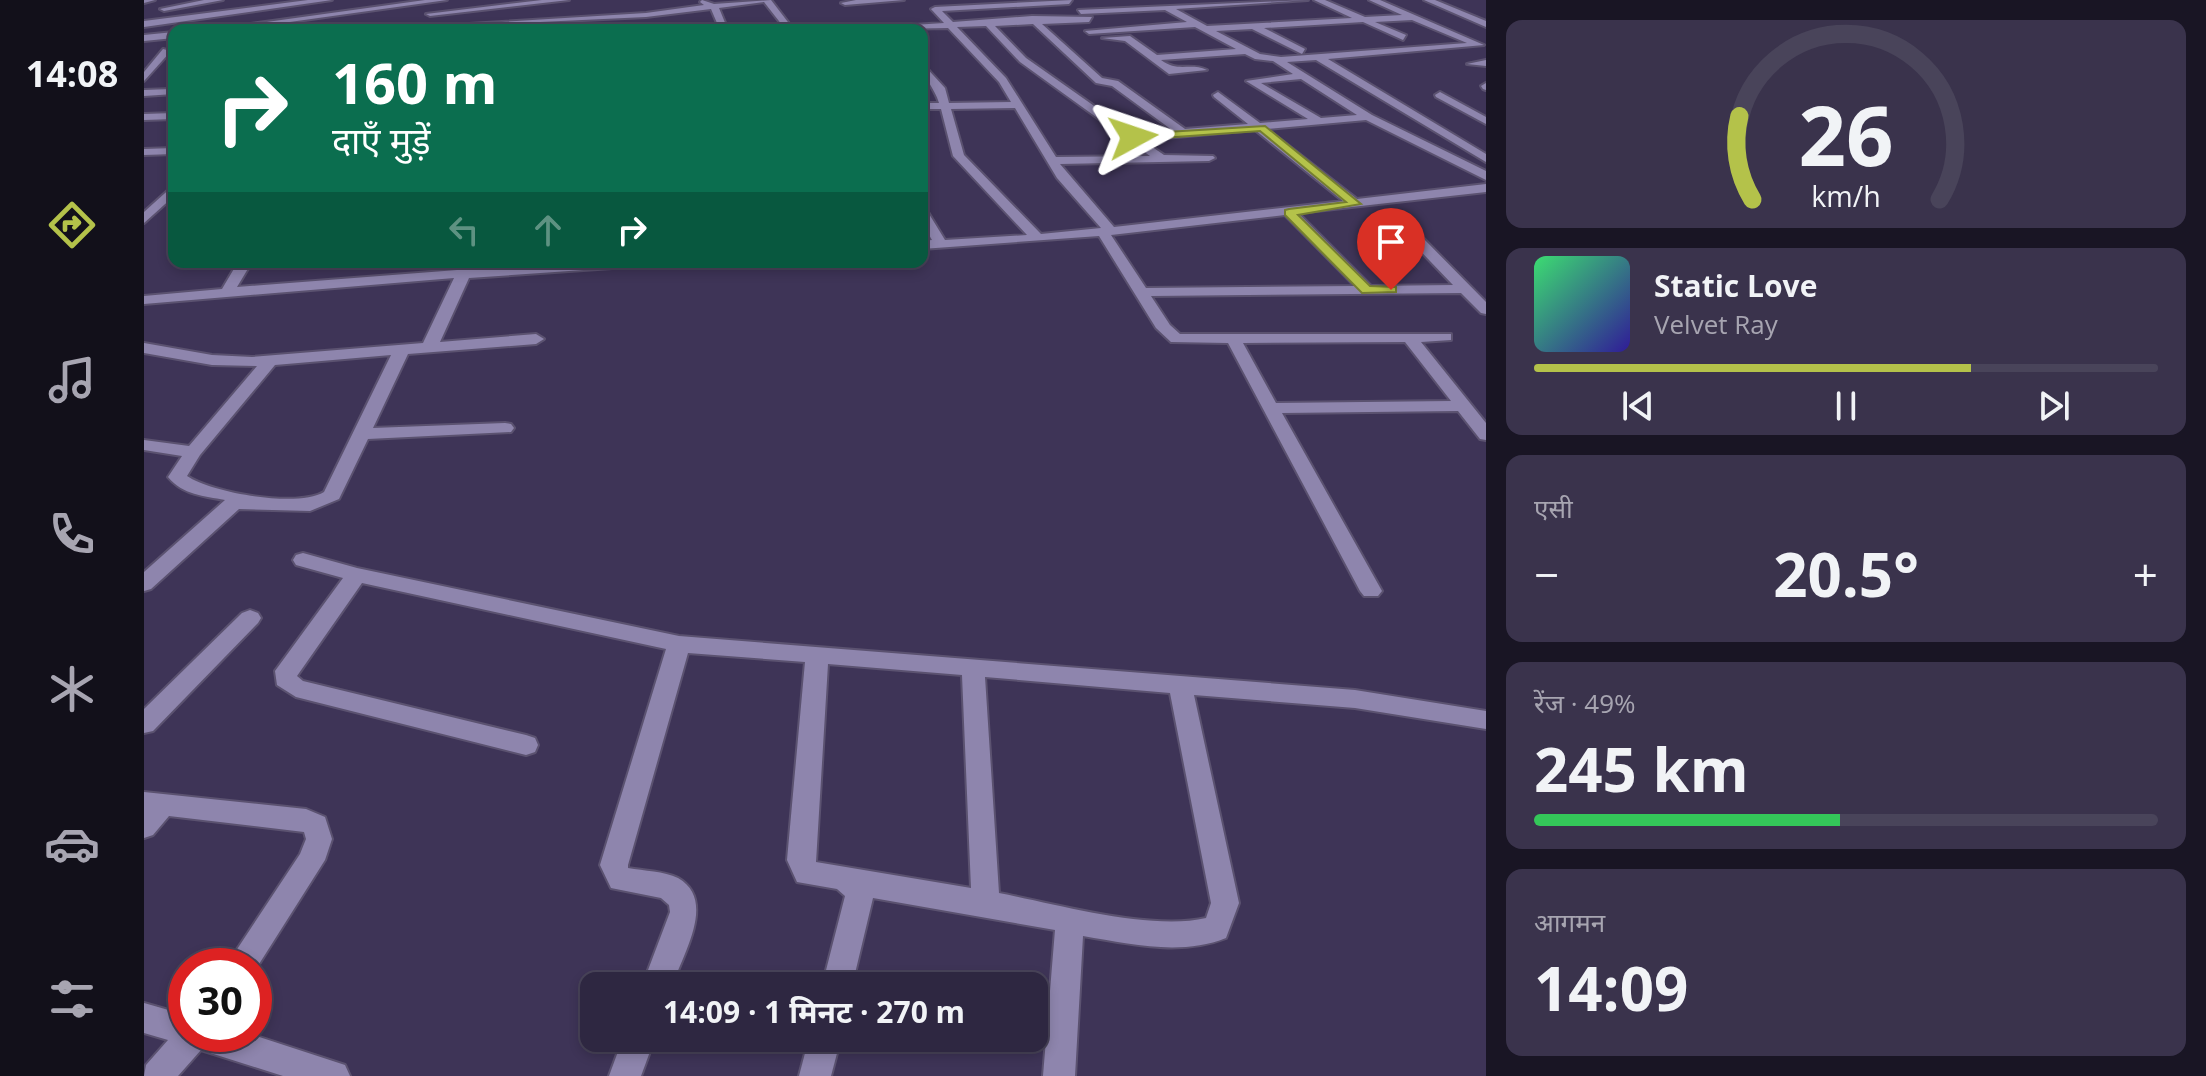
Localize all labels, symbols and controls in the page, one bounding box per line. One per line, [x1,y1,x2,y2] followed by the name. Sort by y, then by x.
[332,44,498,120] text: 160 m
[26,49,118,98] text: 14:08
[200,56,304,160] icon: right
[1798,77,1894,190] text: 26
[1091,95,1175,179] position arrow
[332,116,431,165] text: दाएँ मुड़ें
[1811,176,1881,215] text: km/h
[44,197,100,253] icon: directions
[442,208,486,252] icon: left
[526,208,570,252] icon: ahead
[610,208,654,252] icon: right
[1357,208,1425,290] pin
[1369,220,1413,264] icon: arrive
[1654,265,1817,306] text: Static Love
[1654,306,1778,342] text: Velvet Ray
[44,352,100,408] icon: music
[1616,384,1660,428] icon: previous
[1824,384,1868,428] icon: pause
[2032,384,2076,428] icon: next
[1534,490,1573,526] text: एसी
[44,506,100,562] icon: phone
[1773,533,1919,615] text: 20.5°
[1534,544,1559,604] text: −
[2133,544,2158,604] text: +
[44,661,100,717] icon: climate
[1534,685,1636,721] text: रेंज · 49%
[1534,728,1749,810] text: 245 km
[44,816,100,872] icon: car
[1534,904,1605,940] text: आगमन
[1534,947,1688,1029] text: 14:09
[168,948,272,1052] speed limit sign: 30
[44,971,100,1027] icon: filters
[663,991,965,1032] text: 14:09 · 1 मिनट · 270 m

